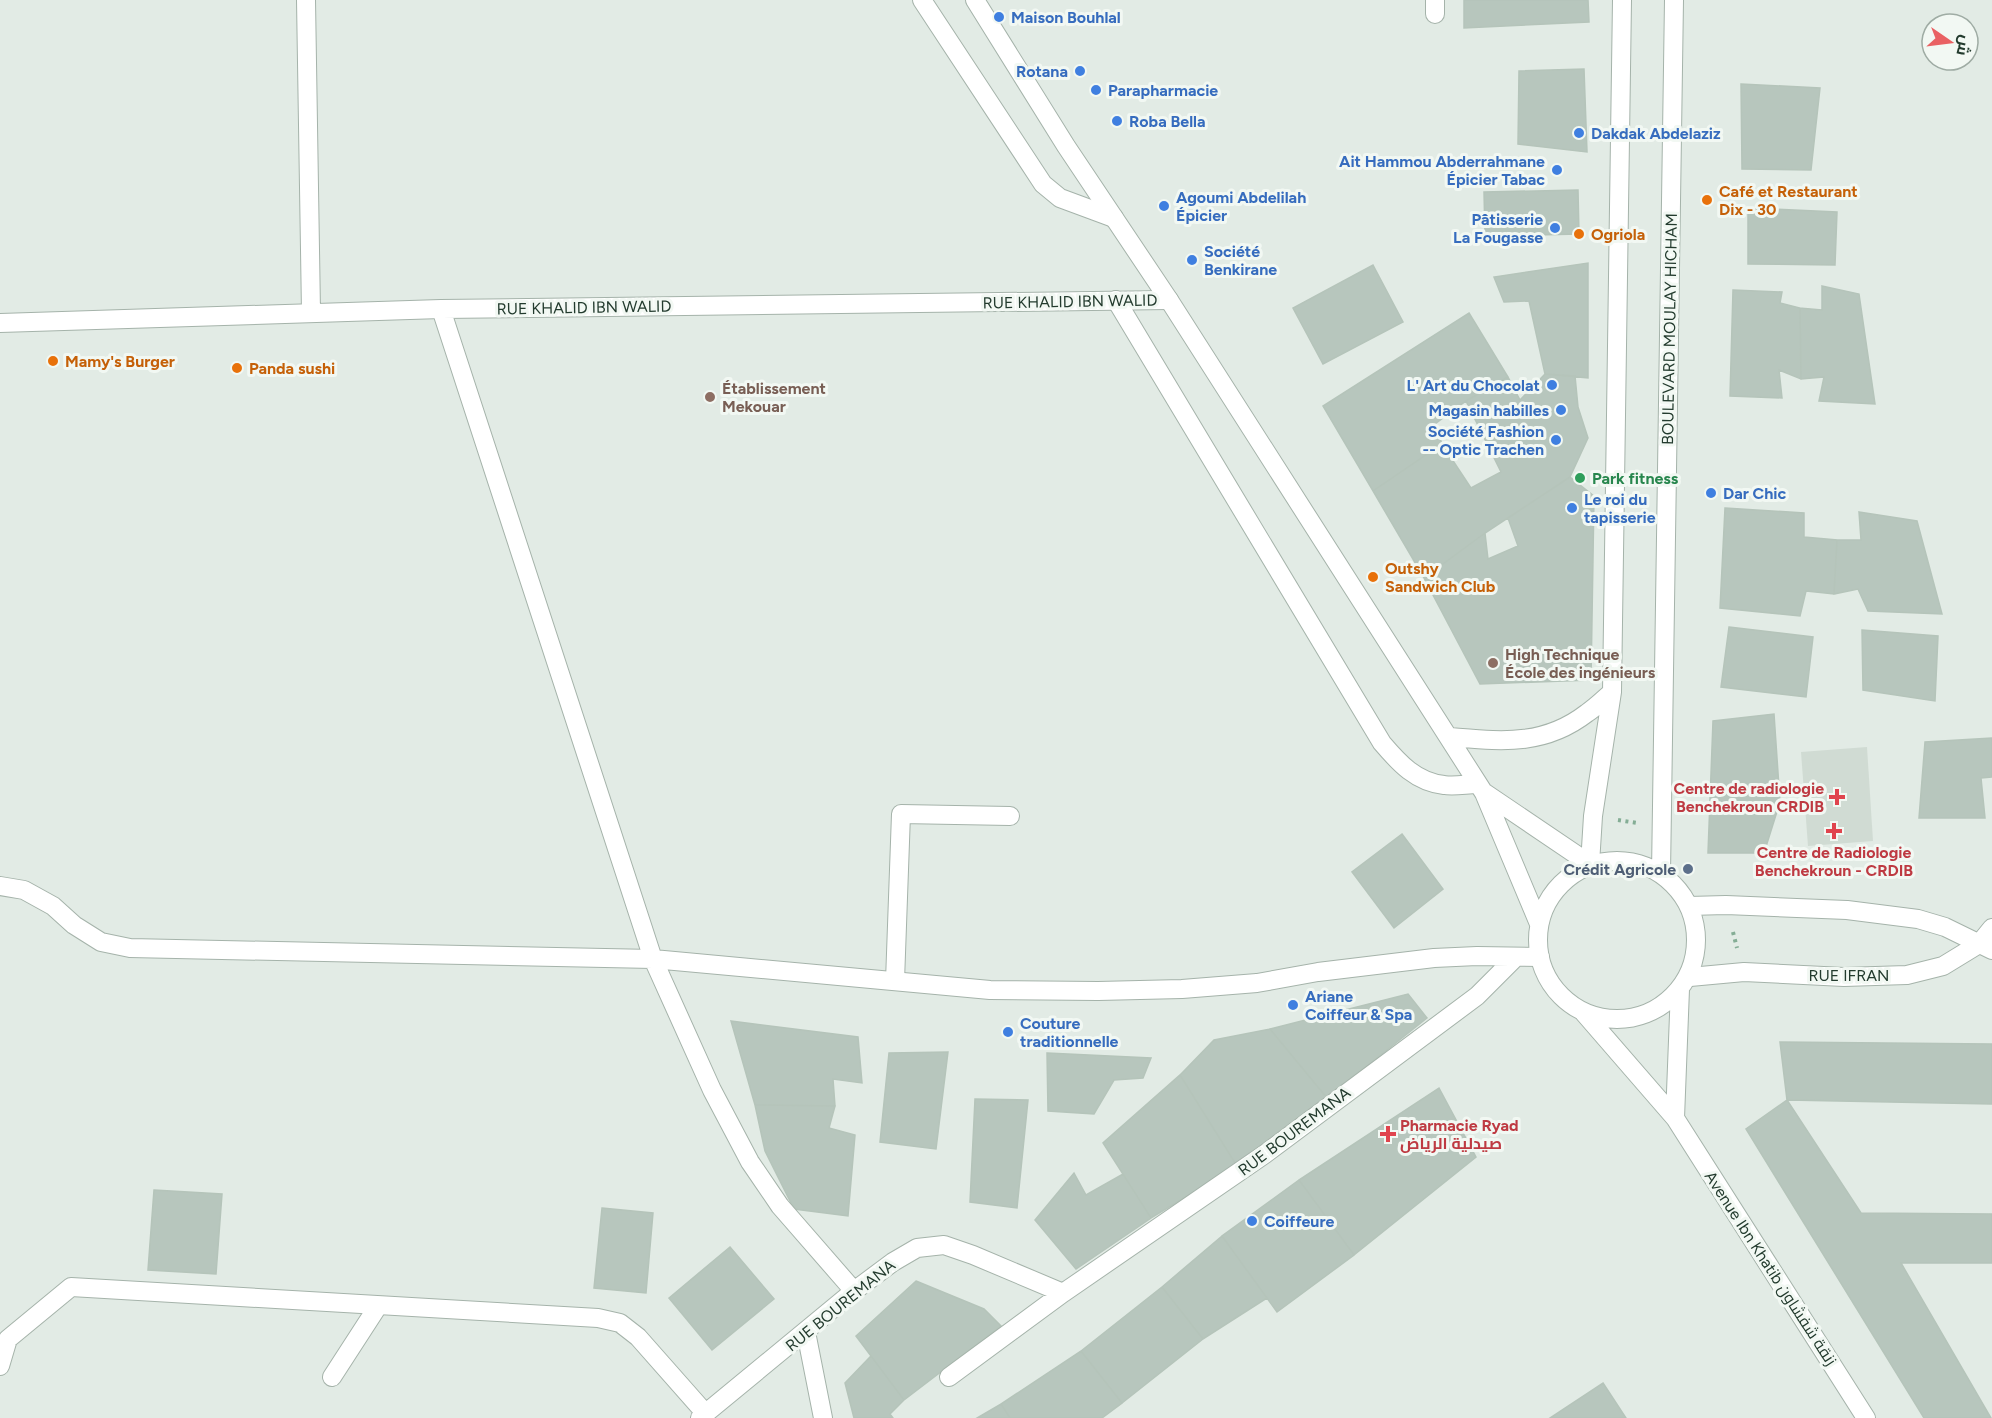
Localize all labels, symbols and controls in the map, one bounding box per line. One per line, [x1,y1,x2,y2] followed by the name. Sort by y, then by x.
[1011,8,1121,27] place label: Maison Bouhlal
[992,10,1006,24] marker: Maison Bouhlal
[1920,12,1980,72] north arrow
[1952,33,1976,58] text: ش
[1016,62,1068,81] place label: Rotana
[1073,64,1087,78] marker: Rotana
[1108,81,1218,100] place label: Parapharmacie
[1089,83,1103,97] marker: Parapharmacie
[1129,112,1206,131] place label: Roba Bella
[1110,114,1124,128] marker: Roba Bella
[1591,124,1721,143] place label: Dakdak Abdelaziz
[1572,126,1586,140] marker: Dakdak Abdelaziz
[1339,152,1545,189] place label: Ait Hammou Abderrahmane Épicier Tabac
[1550,163,1564,177] marker: Ait Hammou Abderrahmane Épicier Tabac
[1719,182,1858,219] place label: Café et Restaurant Dix - 30
[1176,188,1306,225] place label: Agoumi Abdelilah Épicier
[1700,193,1714,207] marker: Café et Restaurant Dix - 30
[1157,199,1171,213] marker: Agoumi Abdelilah Épicier
[1453,210,1543,247] place label: Pâtisserie La Fougasse
[1658,213,1681,445] street label: BOULEVARD MOULAY HICHAM
[1548,221,1562,235] marker: Pâtisserie La Fougasse
[1591,225,1645,244] place label: Ogriola
[1572,227,1586,241] marker: Ogriola
[1204,242,1277,279] place label: Société Benkirane
[1185,253,1199,267] marker: Société Benkirane
[982,290,1158,313] street label: RUE KHALID IBN WALID
[496,296,672,319] street label: RUE KHALID IBN WALID
[65,352,175,371] place label: Mamy's Burger
[46,354,60,368] marker: Mamy's Burger
[249,359,335,378] place label: Panda sushi
[230,361,244,375] marker: Panda sushi
[1407,376,1540,395] place label: L' Art du Chocolat
[1545,378,1559,392] marker: L' Art du Chocolat
[722,379,826,416] place label: Établissement Mekouar
[703,390,717,404] marker: Établissement Mekouar
[1429,401,1550,420] place label: Magasin habilles
[1554,403,1568,417] marker: Magasin habilles
[1423,422,1544,459] place label: Société Fashion -- Optic Trachen
[1549,433,1563,447] marker: Société Fashion -- Optic Trachen
[1592,469,1679,488] place label: Park fitness
[1573,471,1587,485] marker: Park fitness
[1723,484,1787,503] place label: Dar Chic
[1704,486,1718,500] marker: Dar Chic
[1584,490,1656,527] place label: Le roi du tapisserie
[1565,501,1579,515] marker: Le roi du tapisserie
[1385,559,1496,596] place label: Outshy Sandwich Club
[1366,570,1380,584] marker: Outshy Sandwich Club
[1505,645,1656,682] place label: High Technique École des ingénieurs
[1486,656,1500,670] marker: High Technique École des ingénieurs
[1674,779,1824,816] place label: Centre de radiologie Benchekroun CRDIB
[1828,788,1846,806] marker: Centre de radiologie Benchekroun CRDIB
[1825,822,1843,840] marker: Centre de Radiologie Benchekroun - CRDIB
[1755,843,1913,880] place label: Centre de Radiologie Benchekroun - CRDIB
[1564,860,1676,879] place label: Crédit Agricole
[1681,862,1695,876] marker: Crédit Agricole
[1808,966,1890,985] street label: RUE IFRAN
[1305,987,1412,1024] place label: Ariane Coiffeur & Spa
[1286,998,1300,1012] marker: Ariane Coiffeur & Spa
[1020,1014,1119,1051] place label: Couture traditionnelle
[1001,1025,1015,1039] marker: Couture traditionnelle
[1235,1083,1354,1180] street label: RUE BOUREMANA
[1400,1116,1518,1153] place label: Pharmacie Ryad صيدلية الرياض
[1381,1127,1395,1141] marker: Pharmacie Ryad صيدلية الرياض
[1700,1168,1841,1370] street label: Avenue Ibn Khatib زنقة شفشاون
[1264,1212,1334,1231] place label: Coiffeure
[1245,1214,1259,1228] marker: Coiffeure
[782,1255,899,1355] street label: RUE BOUREMANA

